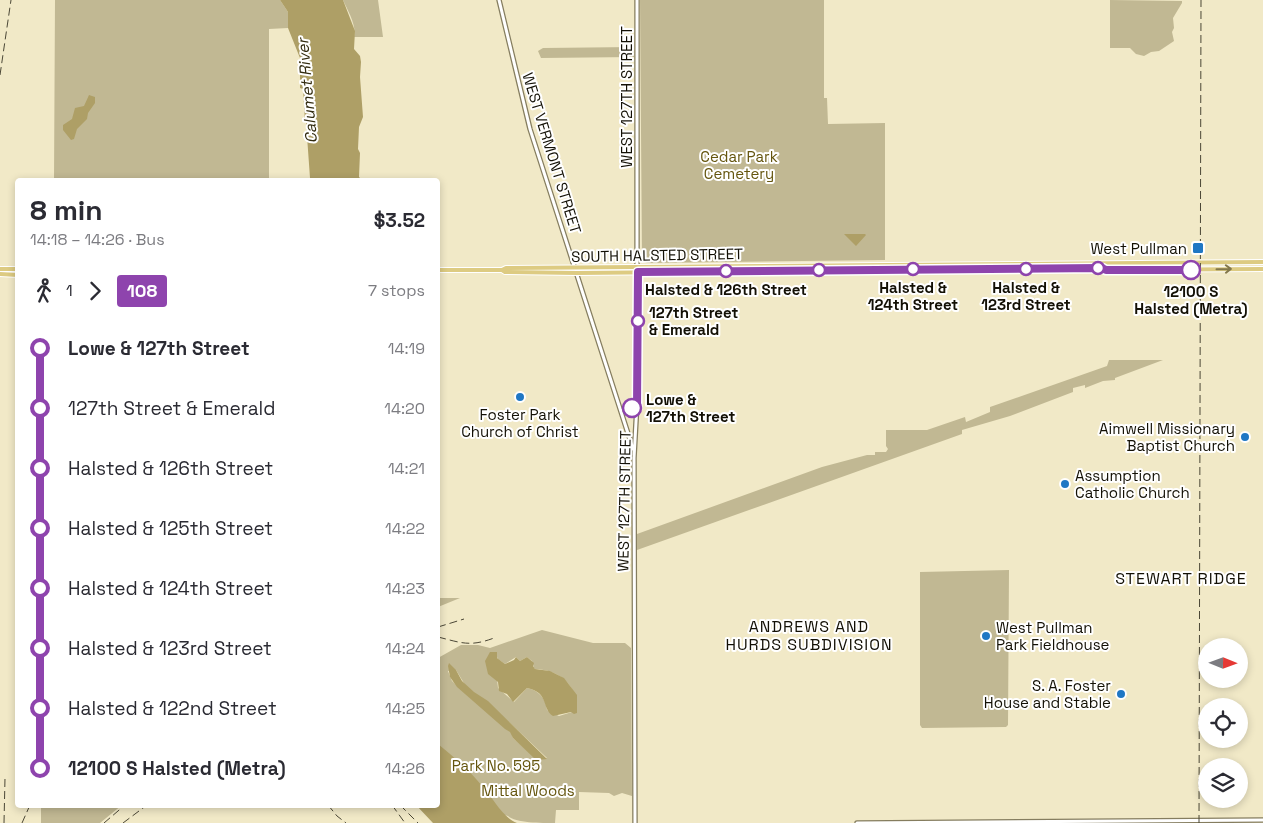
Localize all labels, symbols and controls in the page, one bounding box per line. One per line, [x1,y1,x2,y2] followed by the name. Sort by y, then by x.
[617,26,636,168] street label: WEST 127TH STREET
[292,36,322,144] water label: Calumet River
[518,70,586,236] street label: WEST VERMONT STREET
[700,147,778,183] park label: Cedar Park Cemetery
[30,192,103,228] text: 8 min
[374,208,425,233] text: $3.52
[30,229,165,250] text: 14:18 – 14:26 · Bus
[1090,239,1187,258] place label: West Pullman
[1191,241,1205,255] marker: West Pullman
[571,244,743,266] street label: SOUTH HALSTED STREET
[1181,260,1201,280] marker: 12100 S Halsted (Metra)
[1091,261,1105,275] unlabelled marker
[906,262,920,276] marker: Halsted & 124th Street
[1019,262,1033,276] marker: Halsted & 123rd Street
[812,263,826,277] unlabelled marker
[719,264,733,278] marker: Halsted & 126th Street
[1216,264,1232,274] one-way arrow
[30,277,58,305] icon: walk
[81,277,109,305] icon: forward
[868,278,958,314] place label: Halsted & 124th Street
[981,278,1071,314] place label: Halsted & 123rd Street
[127,279,157,302] text: 108
[66,280,73,301] text: 1
[368,280,425,301] text: 7 stops
[645,280,807,299] place label: Halsted & 126th Street
[1134,282,1248,318] place label: 12100 S Halsted (Metra)
[649,303,738,339] place label: 127th Street & Emerald
[631,314,645,328] marker: 127th Street & Emerald
[68,336,250,361] text: Lowe & 127th Street
[388,338,425,359] text: 14:19
[646,390,735,426] place label: Lowe & 127th Street
[514,391,526,403] marker: Foster Park Church of Christ
[68,396,275,421] text: 127th Street & Emerald
[384,398,425,419] text: 14:20
[622,398,642,418] marker: Lowe & 127th Street
[461,405,579,441] place label: Foster Park Church of Christ
[1099,419,1235,455] place label: Aimwell Missionary Baptist Church
[613,430,635,572] street label: WEST 127TH STREET
[1239,431,1251,443] marker: Aimwell Missionary Baptist Church
[68,456,273,481] text: Halsted & 126th Street
[388,458,425,479] text: 14:21
[1075,466,1190,502] place label: Assumption Catholic Church
[1059,478,1071,490] marker: Assumption Catholic Church
[68,516,273,541] text: Halsted & 125th Street
[385,518,425,539] text: 14:22
[1115,568,1247,589] district label: STEWART RIDGE
[68,576,273,601] text: Halsted & 124th Street
[385,578,425,599] text: 14:23
[725,616,893,655] district label: ANDREWS AND HURDS SUBDIVISION
[996,618,1110,654] place label: West Pullman Park Fieldhouse
[980,630,992,642] marker: West Pullman Park Fieldhouse
[68,636,272,661] text: Halsted & 123rd Street
[385,638,425,659] text: 14:24
[1198,638,1248,688] north arrow
[1198,638,1248,808] map controls
[984,676,1111,712] place label: S. A. Foster House and Stable
[1115,688,1127,700] marker: S. A. Foster House and Stable
[68,696,277,721] text: Halsted & 122nd Street
[385,698,425,719] text: 14:25
[1198,698,1248,748] button: locate
[68,756,286,781] text: 12100 S Halsted (Metra)
[452,756,540,775] park label: Park No. 595
[385,758,425,779] text: 14:26
[1198,758,1248,808] button: layers
[481,781,575,800] park label: Mittal Woods

